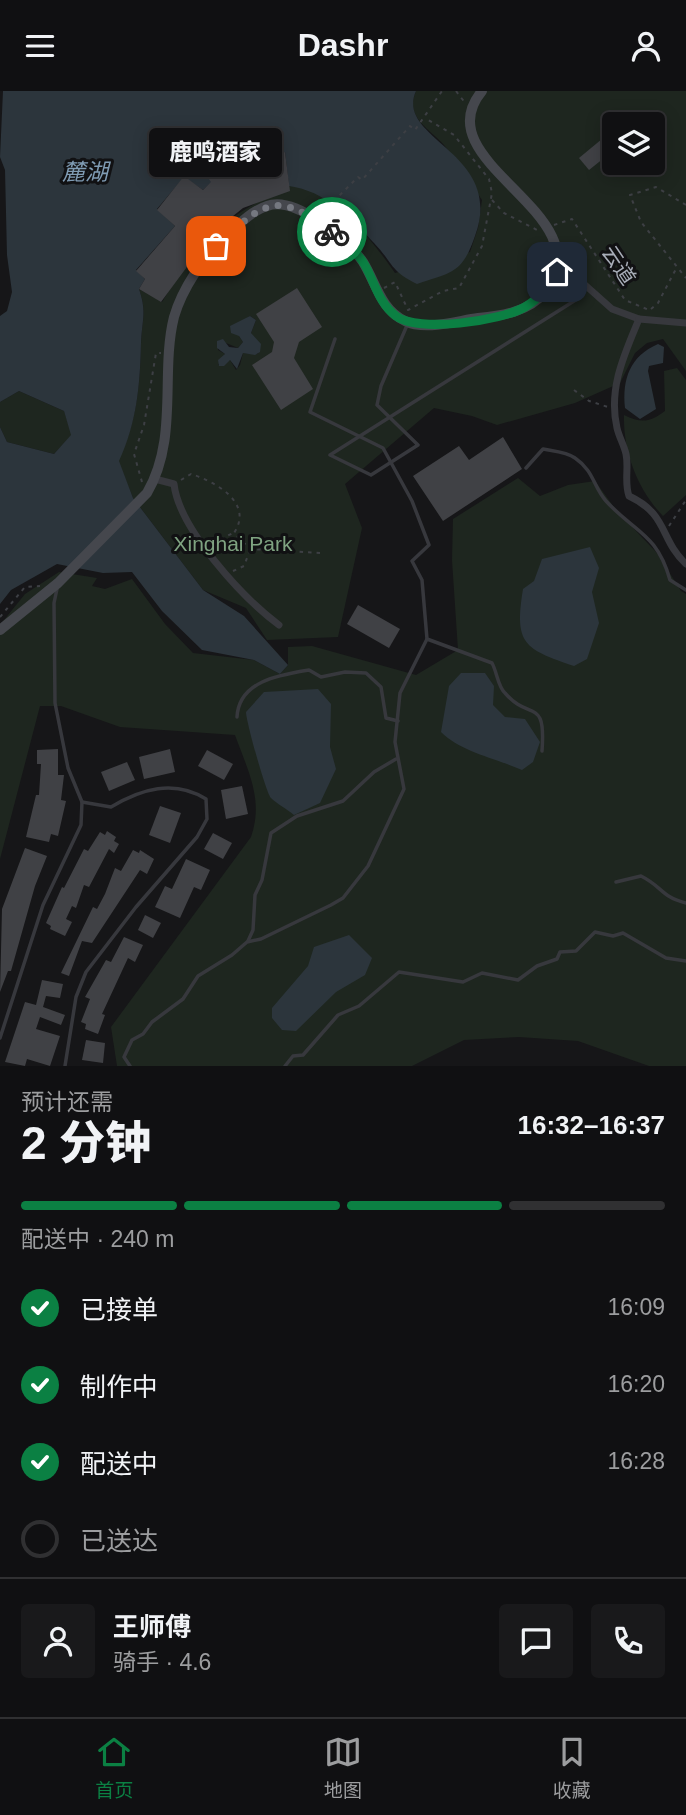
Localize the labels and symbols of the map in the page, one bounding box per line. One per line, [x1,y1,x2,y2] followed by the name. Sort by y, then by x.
[150,127,282,176] callout: 鹿鸣酒家
[62,159,111,185] water label: 麓湖
[297,197,367,267] courier
[186,216,246,276] pin
[598,241,640,289] street label: 云道
[527,242,587,302] pin
[173,532,293,555] park label: Xinghai Park

